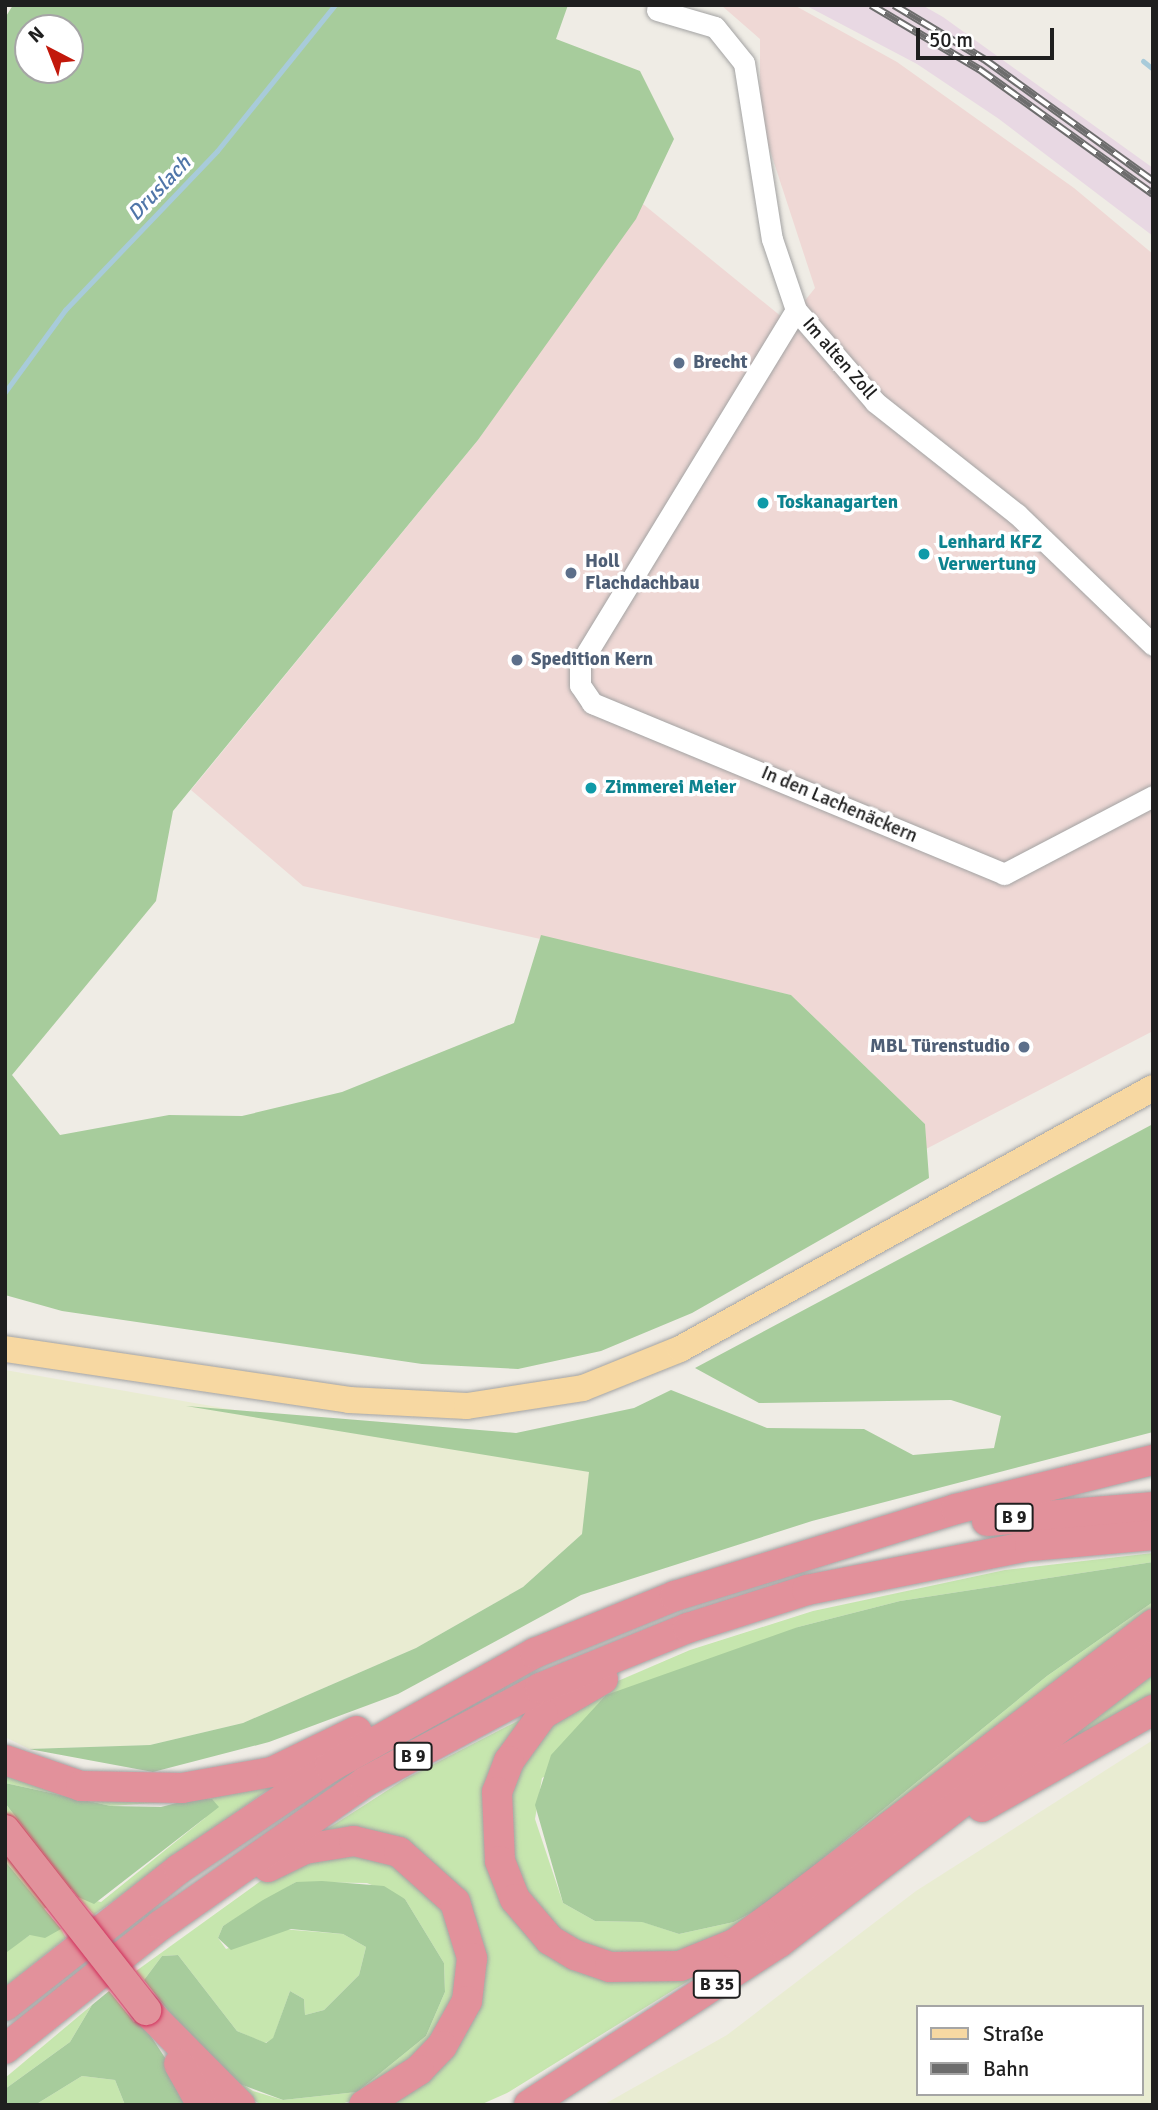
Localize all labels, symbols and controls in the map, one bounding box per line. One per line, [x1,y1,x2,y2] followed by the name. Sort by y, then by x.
[14,14,84,84] north arrow
[920,14,1058,58] scale bar
[23,22,49,48] text: N
[929,27,973,53] text: 50 m
[122,150,196,226] water label: Druslach
[797,313,881,405] street label: Im alten Zoll
[693,352,748,374] place label: Brecht
[671,355,687,371] marker: Brecht
[777,492,898,514] place label: Toskanagarten
[755,495,771,511] marker: Toskanagarten
[938,532,1042,576] place label: Lenhard KFZ Verwertung
[916,546,932,562] marker: Lenhard KFZ Verwertung
[585,551,700,595] place label: Holl Flachdachbau
[563,565,579,581] marker: Holl Flachdachbau
[531,649,653,671] place label: Spedition Kern
[509,652,525,668] marker: Spedition Kern
[758,762,920,848] street label: In den Lachenäckern
[605,777,736,799] place label: Zimmerei Meier
[583,780,599,796] marker: Zimmerei Meier
[870,1036,1010,1058] place label: MBL Türenstudio
[1016,1039,1032,1055] marker: MBL Türenstudio
[993,1502,1035,1532] road number: B 9
[392,1742,434,1770] road number: B 9
[692,1970,742,1998] road number: B 35
[916,2005,1144,2096] legend
[983,2021,1044,2047] text: Straße
[983,2056,1029,2082] text: Bahn

